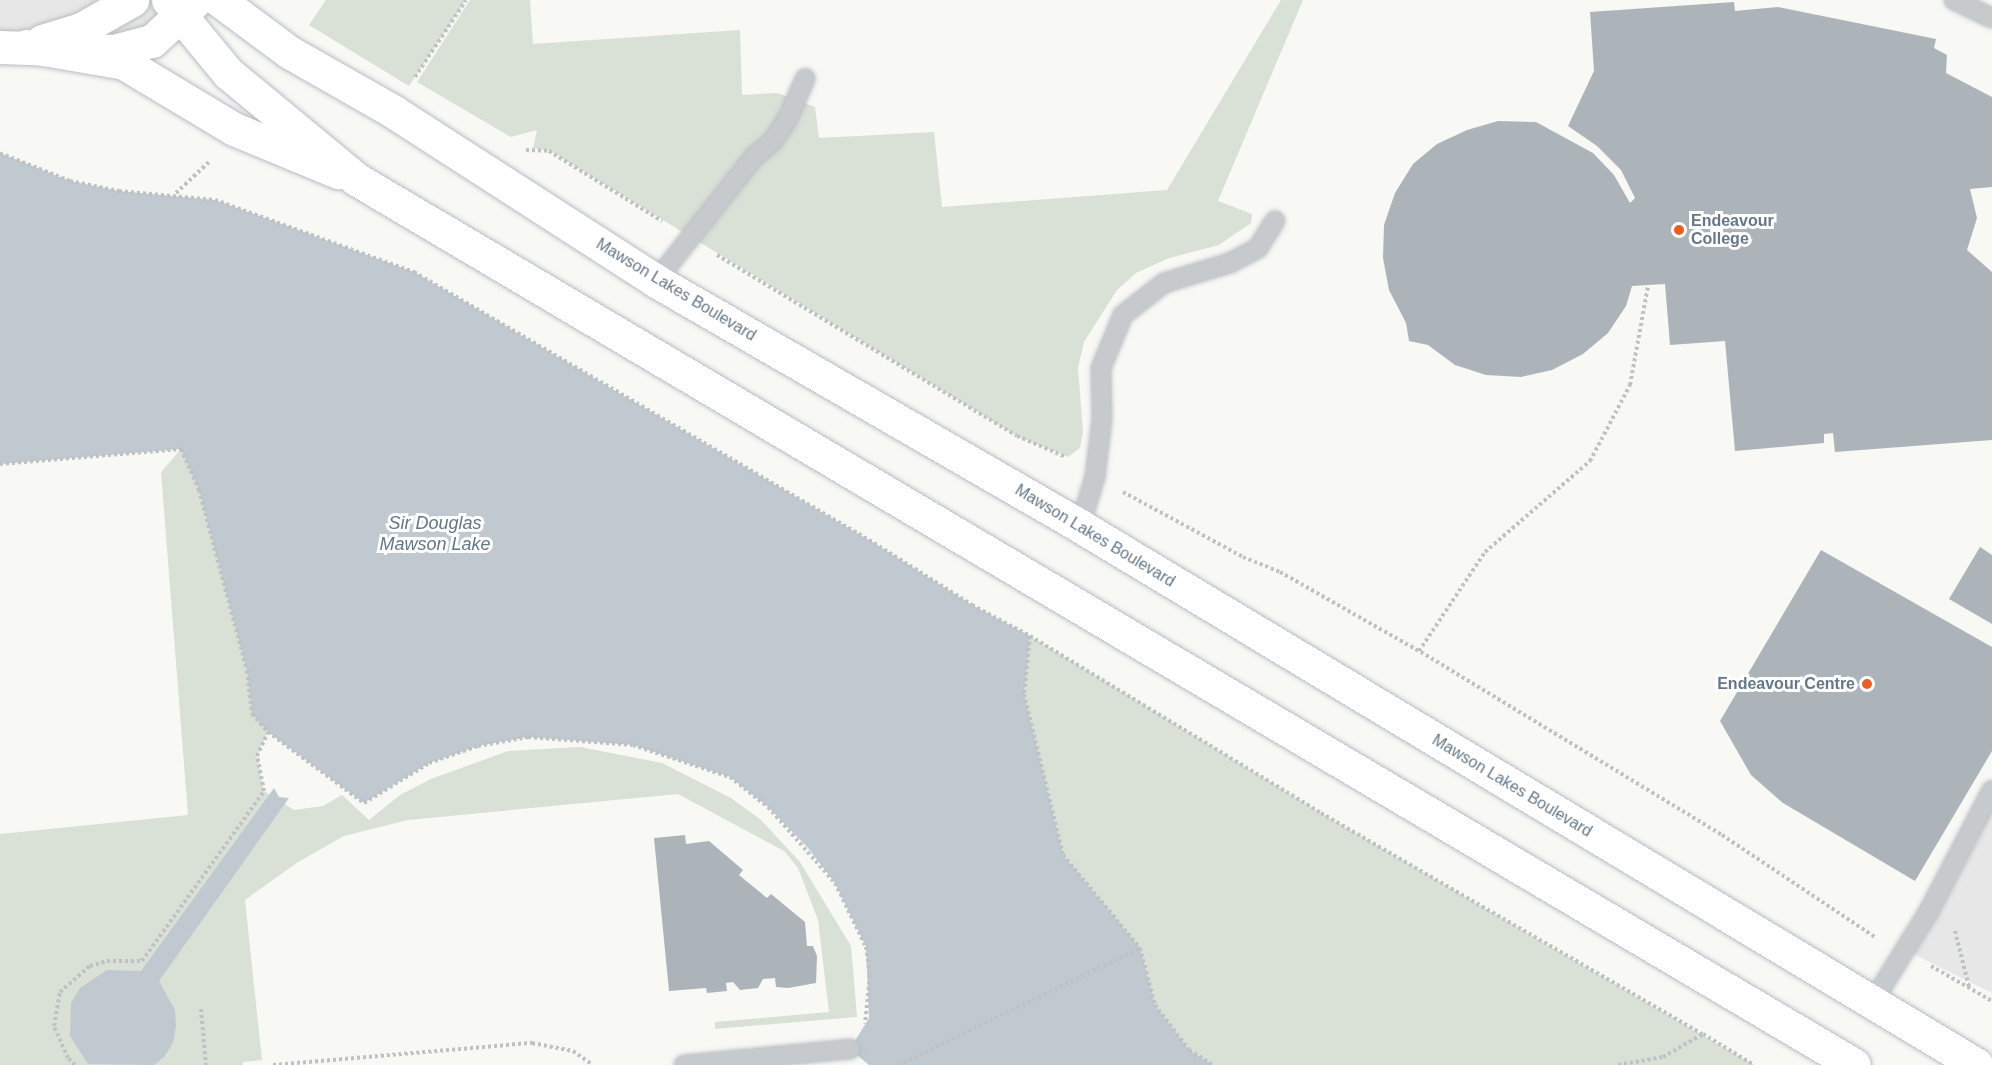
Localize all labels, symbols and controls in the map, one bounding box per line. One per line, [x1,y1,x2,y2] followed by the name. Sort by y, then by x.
[1691,211,1774,249] place label: Endeavour College
[1672,223,1686,237] marker: Endeavour College
[593,235,759,345] street label: Mawson Lakes Boulevard
[1012,481,1178,591] street label: Mawson Lakes Boulevard
[379,513,491,556] water label: Sir Douglas Mawson Lake
[1717,674,1855,694] place label: Endeavour Centre
[1860,677,1874,691] marker: Endeavour Centre
[1429,731,1595,841] street label: Mawson Lakes Boulevard

